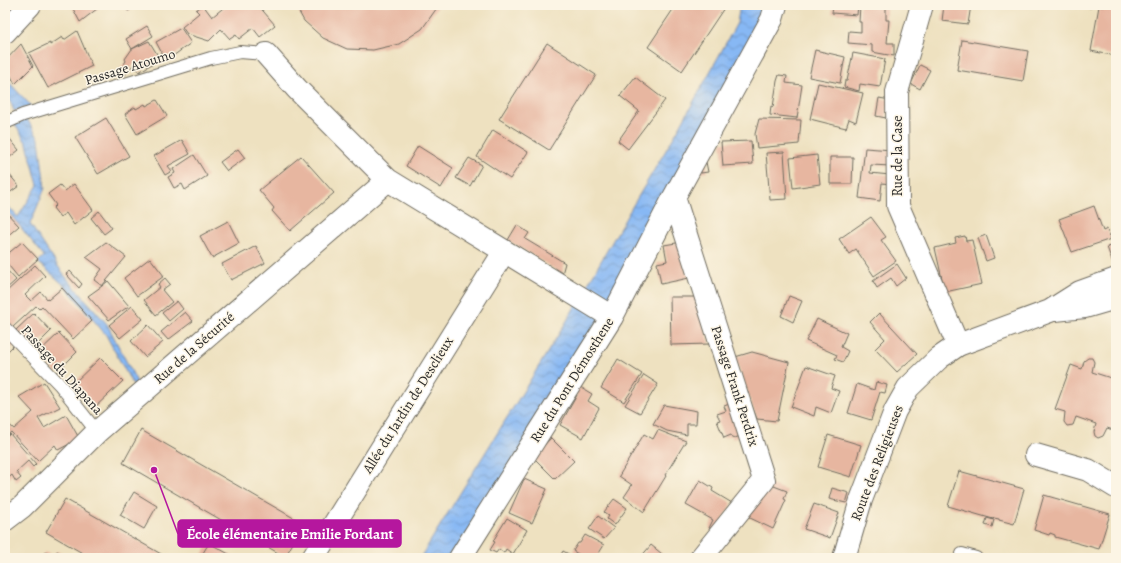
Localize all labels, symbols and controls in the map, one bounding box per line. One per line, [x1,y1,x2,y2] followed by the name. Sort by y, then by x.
[82,44,178,90] street label: Passage Atoumo
[888,115,907,197] street label: Rue de la Case
[150,308,238,388] street label: Rue de la Sécurité
[526,314,618,446] street label: Rue du Pont Démosthene
[17,321,108,419] street label: Passage du Diapana
[707,323,764,449] street label: Passage Frank Perdrix
[358,333,458,478] street label: Allée du Jardin de Desclieux
[846,402,908,524] street label: Route des Religieuses
[178,520,401,547] callout: École élémentaire Emilie Fordant
[186,524,394,544] text: École élémentaire Emilie Fordant

